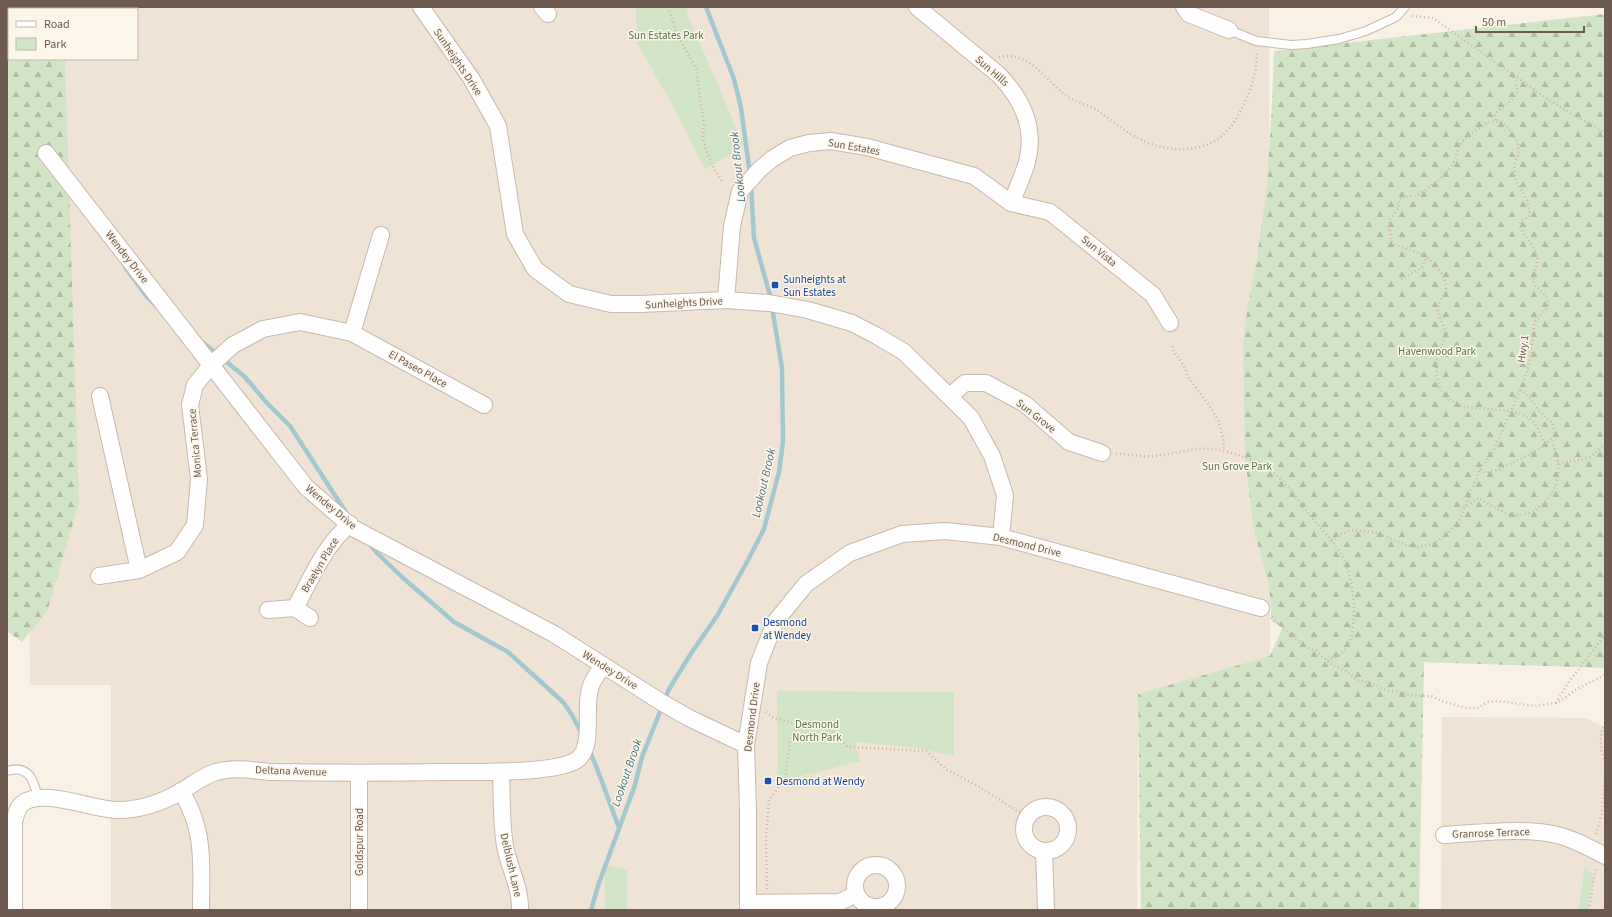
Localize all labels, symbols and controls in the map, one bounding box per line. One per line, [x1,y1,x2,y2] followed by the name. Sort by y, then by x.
[8,8,138,60] legend
[1476,8,1584,34] scale bar
[1482,14,1506,31] text: 50 m
[44,16,70,33] text: Road
[430,26,486,99] street label: Sunheights Drive
[628,28,704,43] park label: Sun Estates Park
[44,36,66,53] text: Park
[972,52,1012,90] street label: Sun Hills
[726,131,750,203] water label: Lookout Brook
[827,135,882,159] street label: Sun Estates
[102,228,153,287] street label: Wendey Drive
[1078,232,1120,270] street label: Sun Vista
[783,272,846,300] place label: Sunheights at Sun Estates
[770,280,780,290] marker: Sunheights at Sun Estates
[645,293,724,313] street label: Sunheights Drive
[1514,334,1532,364] street label: Hwy.1
[1398,344,1477,359] park label: Havenwood Park
[386,347,451,392] street label: El Paseo Place
[1013,396,1060,437] street label: Sun Grove
[184,407,205,478] street label: Monica Terrace
[748,446,780,519] water label: Lookout Brook
[1202,459,1272,474] park label: Sun Grove Park
[302,481,360,533] street label: Wendey Drive
[991,529,1063,561] street label: Desmond Drive
[298,534,343,595] street label: Braelyn Place
[763,615,811,643] place label: Desmond at Wendey
[750,623,760,633] marker: Desmond at Wendey
[579,647,641,693] street label: Wendey Drive
[740,681,764,753] street label: Desmond Drive
[792,717,842,745] park label: Desmond North Park
[607,736,647,809] water label: Lookout Brook
[255,762,328,780] street label: Deltana Avenue
[776,774,865,789] place label: Desmond at Wendy
[763,776,773,786] marker: Desmond at Wendy
[352,808,367,876] street label: Goldspur Road
[1452,824,1531,842] street label: Granrose Terrace
[496,832,526,899] street label: Delblush Lane

